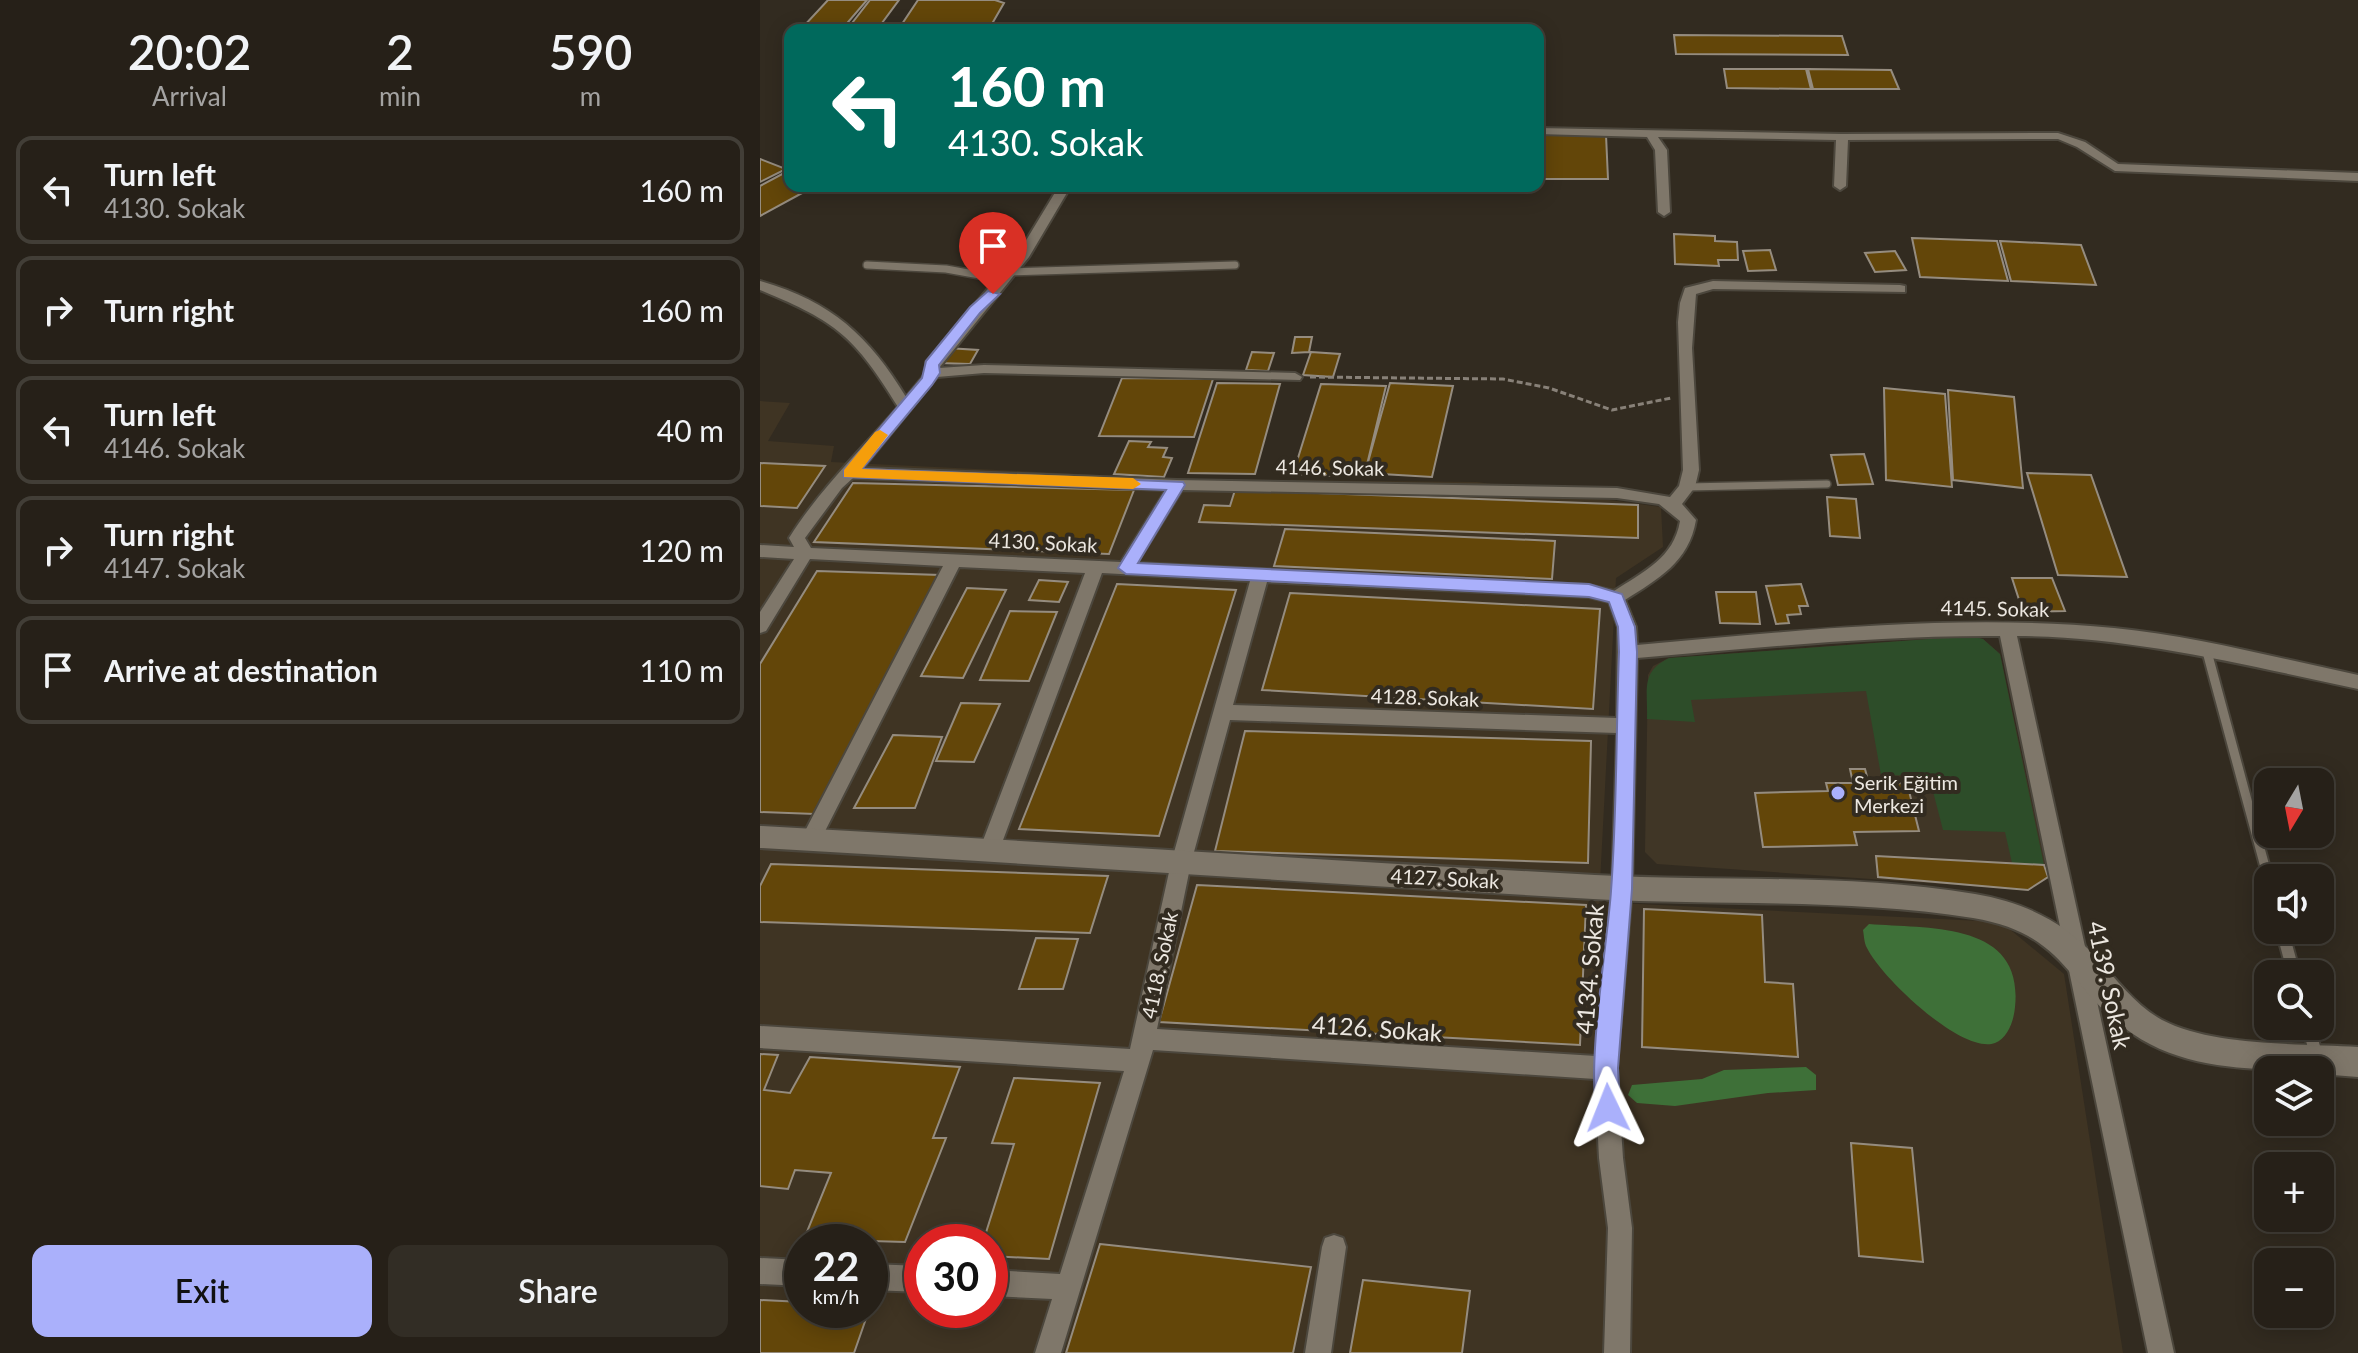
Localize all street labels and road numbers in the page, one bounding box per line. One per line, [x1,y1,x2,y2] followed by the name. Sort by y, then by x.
[1275,454,1385,480] street label: 4146. Sokak
[988,527,1099,557] street label: 4130. Sokak
[1940,595,2050,621] street label: 4145. Sokak
[1370,683,1481,711] street label: 4128. Sokak
[1390,863,1501,893] street label: 4127. Sokak
[1569,902,1609,1035] street label: 4134. Sokak
[1136,909,1182,1021] street label: 4118. Sokak
[2082,918,2138,1053] street label: 4139. Sokak
[1311,1009,1444,1047] street label: 4126. Sokak

